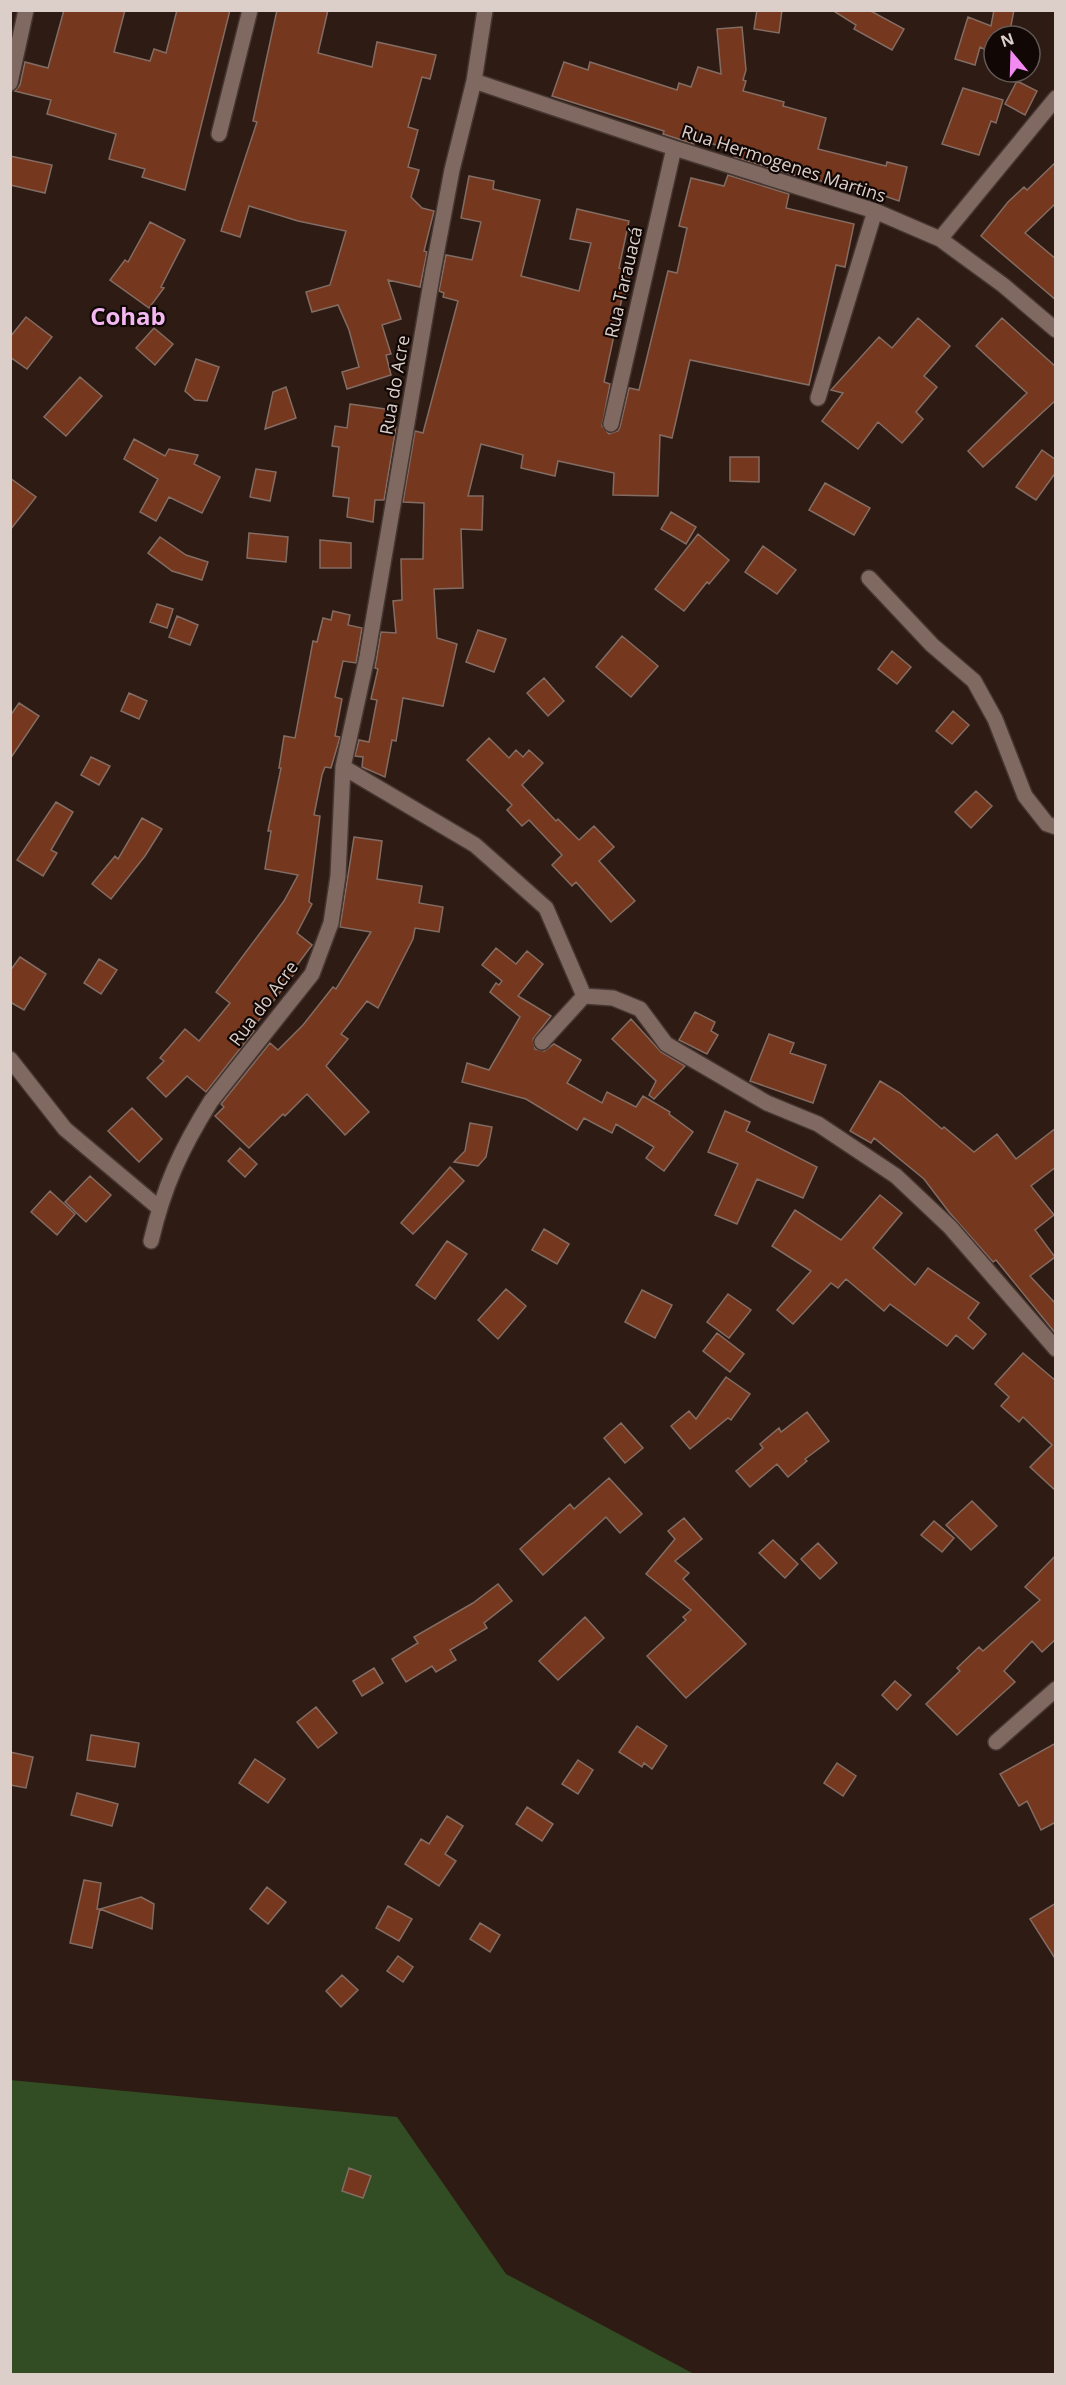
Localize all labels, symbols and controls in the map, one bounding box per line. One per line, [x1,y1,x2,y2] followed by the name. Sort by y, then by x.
[982,24,1042,84] north arrow
[997,27,1017,52] text: N
[679,119,889,207] street label: Rua Hermogenes Martins
[599,224,647,340] street label: Rua Tarauacá
[90,299,166,332] district label: Cohab
[373,333,415,437] street label: Rua do Acre
[223,956,303,1050] street label: Rua do Acre

